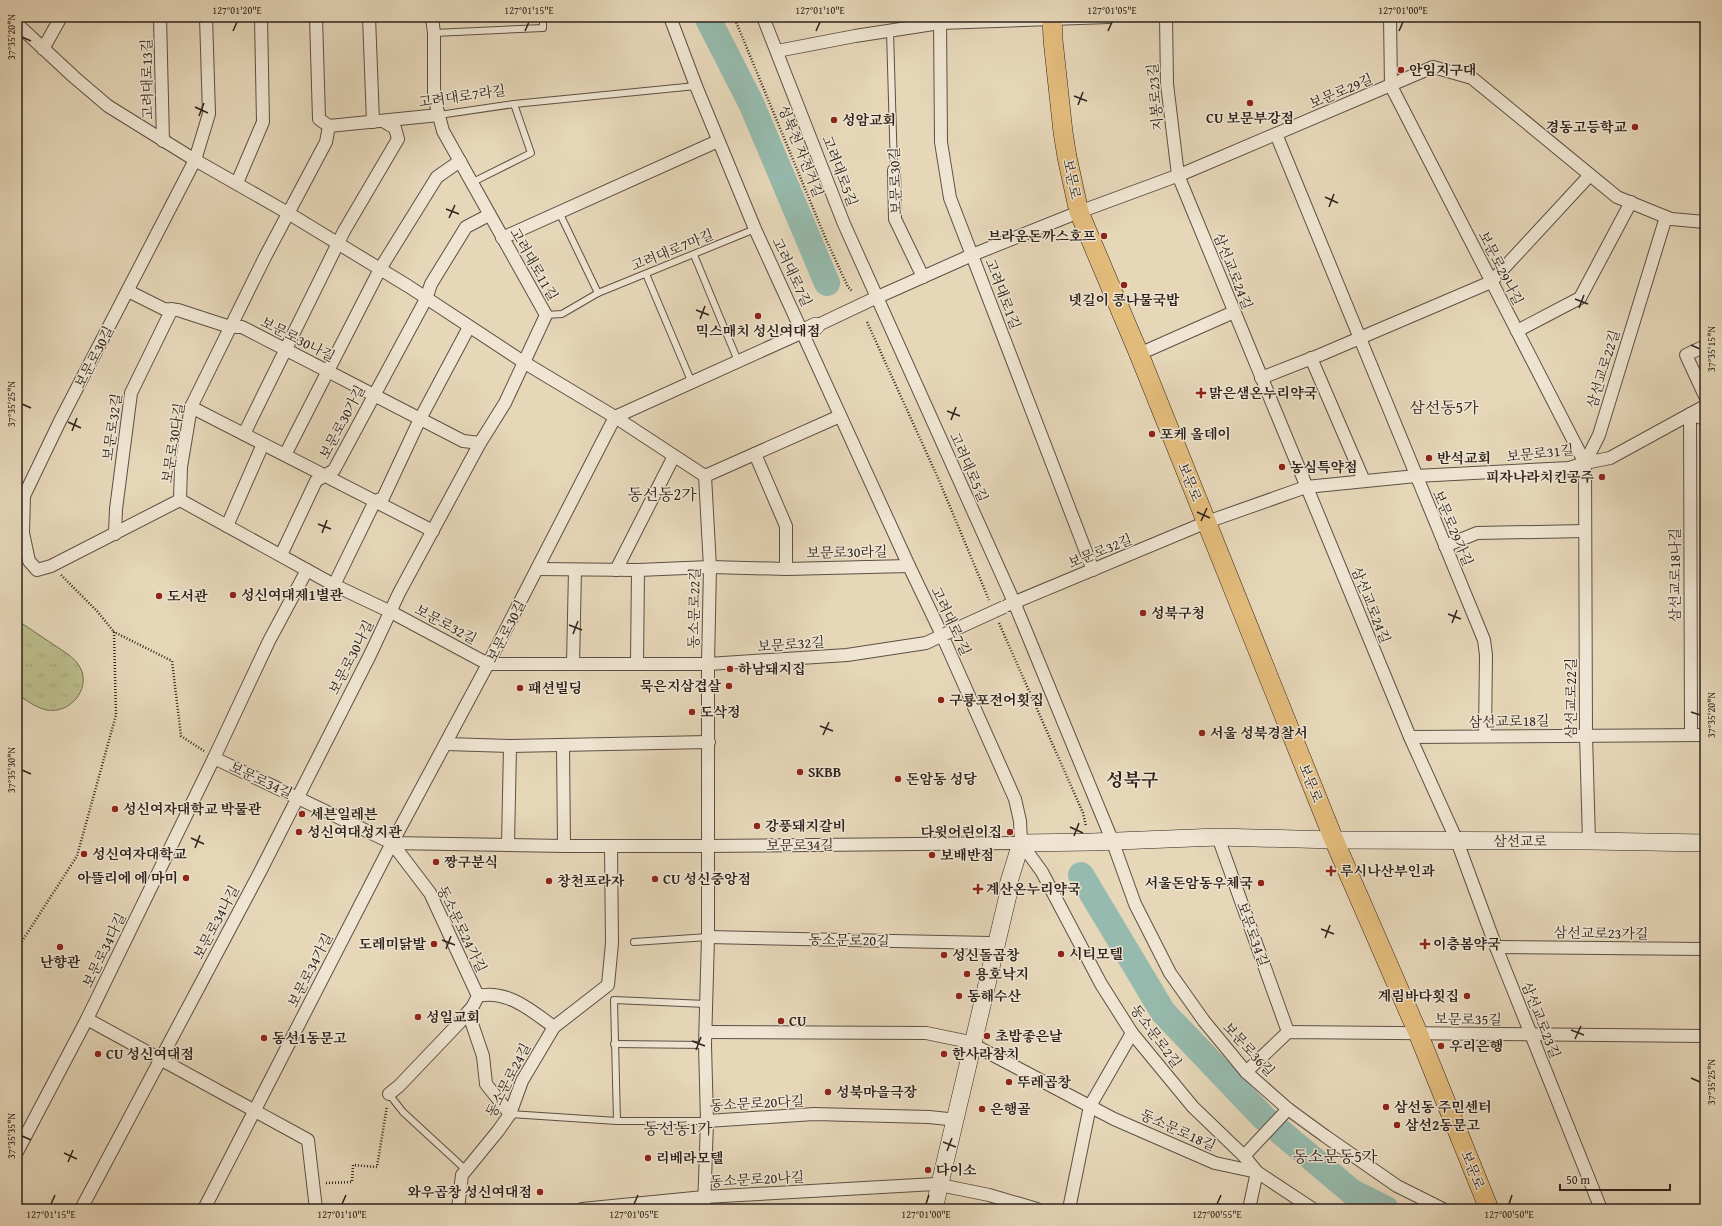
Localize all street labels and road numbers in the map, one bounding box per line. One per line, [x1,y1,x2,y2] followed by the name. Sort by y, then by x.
[136,38,158,120] street label: 고려대로13길
[1142,62,1168,132] street label: 지봉로23길
[1306,69,1376,113] street label: 보문로29길
[417,80,507,112] street label: 고려대로7라길
[773,102,829,200] street label: 성북천 자전거길
[817,133,863,209] street label: 고려대로5길
[884,147,906,215] street label: 보문로30길
[1058,157,1086,201] street label: 보문로
[505,224,563,304] street label: 고려대로11길
[628,224,716,276] street label: 고려대로7마길
[1474,227,1528,309] street label: 보문로29나길
[1209,230,1257,312] street label: 삼선교로24길
[767,234,817,310] street label: 고려대로7길
[980,256,1026,332] street label: 고려대로1길
[257,312,339,366] street label: 보문로30나길
[70,322,118,392] street label: 보문로30길
[1582,327,1624,411] street label: 삼선교로22길
[314,381,370,463] street label: 보문로30가길
[97,392,127,462] street label: 보문로32길
[157,401,189,485] street label: 보문로30다길
[945,429,993,505] street label: 고려대로5길
[1505,440,1575,466] street label: 보문로31길
[1173,459,1207,505] street label: 보문로
[1428,487,1478,569] street label: 보문로29가길
[1665,528,1685,622] street label: 삼선교로18나길
[1065,529,1135,573] street label: 보문로32길
[806,541,888,563] street label: 보문로30라길
[1347,564,1395,646] street label: 삼선교로24길
[683,567,705,649] street label: 동소문로22길
[926,583,976,659] street label: 고려대로7길
[482,596,530,666] street label: 보문로30길
[411,599,481,649] street label: 보문로32길
[324,616,378,698] street label: 보문로30나길
[757,632,825,656] street label: 보문로32길
[1561,657,1581,739] street label: 삼선교로22길
[1468,710,1550,732] street label: 삼선교로18길
[226,757,296,803] street label: 보문로34길
[1294,760,1328,806] street label: 보문로
[1493,831,1548,851] street label: 삼선교로
[766,834,834,856] street label: 보문로34길
[188,881,244,963] street label: 보문로34나길
[432,882,492,976] street label: 동소문로24가길
[1232,899,1274,969] street label: 보문로34길
[77,909,131,991] street label: 보문로34다길
[1554,922,1648,944] street label: 삼선교로23가길
[283,929,337,1011] street label: 보문로34가길
[808,929,890,951] street label: 동소문로20길
[1517,979,1565,1061] street label: 삼선교로23길
[1126,1000,1186,1072] street label: 동소문로2길
[1434,1008,1502,1030] street label: 보문로35길
[1219,1017,1279,1081] street label: 보문로36길
[481,1039,535,1121] street label: 동소문로24길
[709,1091,805,1115] street label: 동소문로20다길
[1137,1104,1219,1156] street label: 동소문로18길
[1456,1147,1490,1193] street label: 보문로
[709,1167,805,1191] street label: 동소문로20나길

